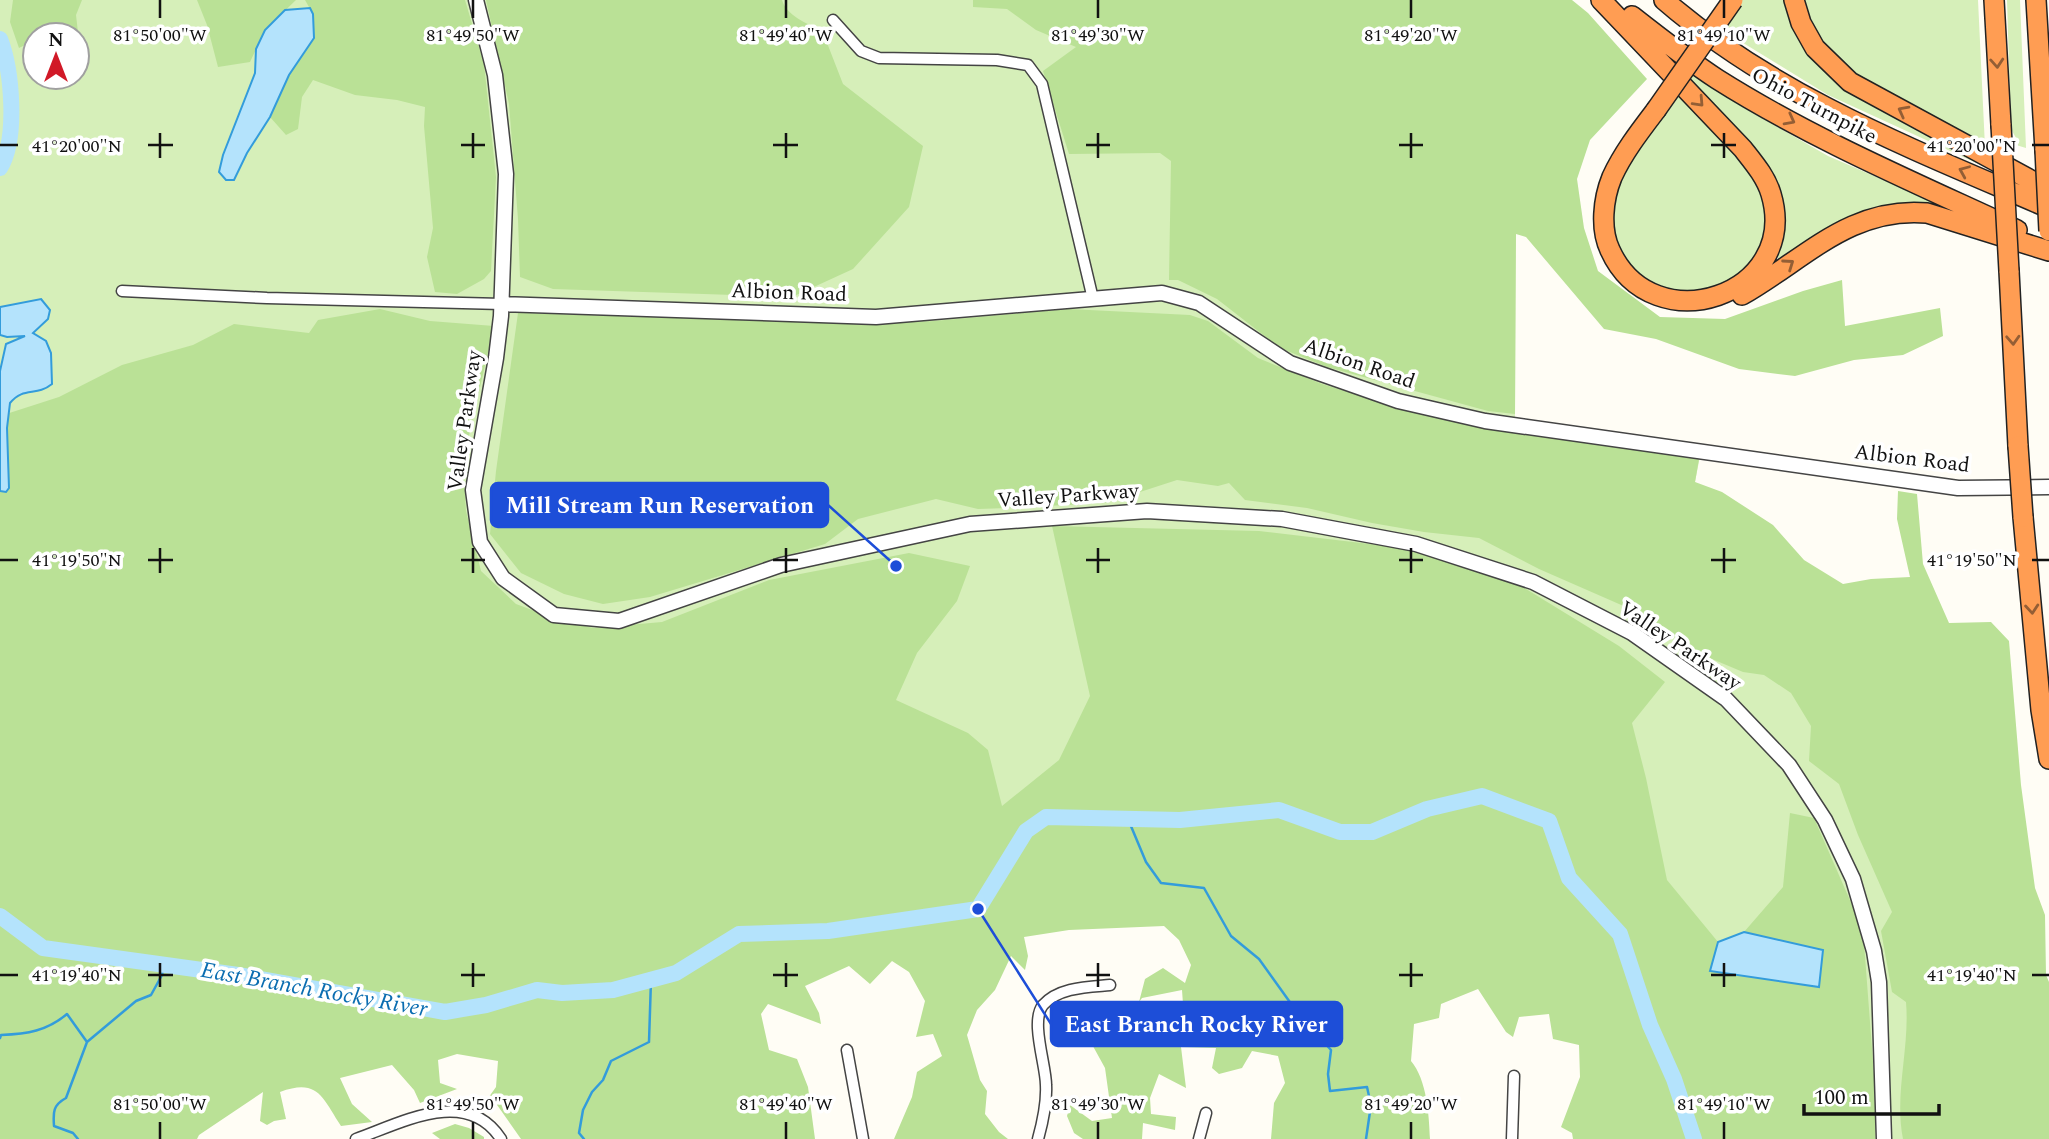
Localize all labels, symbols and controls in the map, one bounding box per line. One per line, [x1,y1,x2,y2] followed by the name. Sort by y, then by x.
[21,21,91,91] north arrow
[113,22,207,49] text: 81°50'00"W
[426,22,520,49] text: 81°49'50"W
[739,22,833,49] text: 81°49'40"W
[1051,22,1145,49] text: 81°49'30"W
[1364,22,1458,49] text: 81°49'20"W
[1677,22,1771,49] text: 81°49'10"W
[48,26,64,55] text: N
[1990,57,2005,68] one-way arrow
[1745,59,1883,153] street label: Ohio Turnpike
[1691,94,1704,107] one-way arrow
[1897,106,1910,120] one-way arrow
[1783,112,1795,125] one-way arrow
[32,133,122,160] text: 41°20'00"N
[1927,133,2017,160] text: 41°20'00"N
[1959,165,1971,179] one-way arrow
[1781,260,1794,272] one-way arrow
[730,275,848,311] street label: Albion Road
[1299,330,1419,398] street label: Albion Road
[2005,334,2020,345] one-way arrow
[439,348,491,493] street label: Valley Parkway
[1852,436,1972,482] street label: Albion Road
[996,475,1141,517] street label: Valley Parkway
[491,483,828,527] callout: Mill Stream Run Reservation
[506,489,814,524] text: Mill Stream Run Reservation
[32,547,122,574] text: 41°19'50"N
[1927,547,2017,574] text: 41°19'50"N
[1612,593,1749,699] street label: Valley Parkway
[2024,604,2039,615] one-way arrow
[198,953,431,1027] water label: East Branch Rocky River
[32,962,122,989] text: 41°19'40"N
[1927,962,2017,989] text: 41°19'40"N
[1051,1002,1342,1046] callout: East Branch Rocky River
[1065,1008,1328,1043] text: East Branch Rocky River
[1804,1072,1939,1116] scale bar
[1814,1082,1869,1114] text: 100 m
[113,1091,207,1118] text: 81°50'00"W
[426,1091,520,1118] text: 81°49'50"W
[739,1091,833,1118] text: 81°49'40"W
[1051,1091,1145,1118] text: 81°49'30"W
[1364,1091,1458,1118] text: 81°49'20"W
[1677,1091,1771,1118] text: 81°49'10"W

